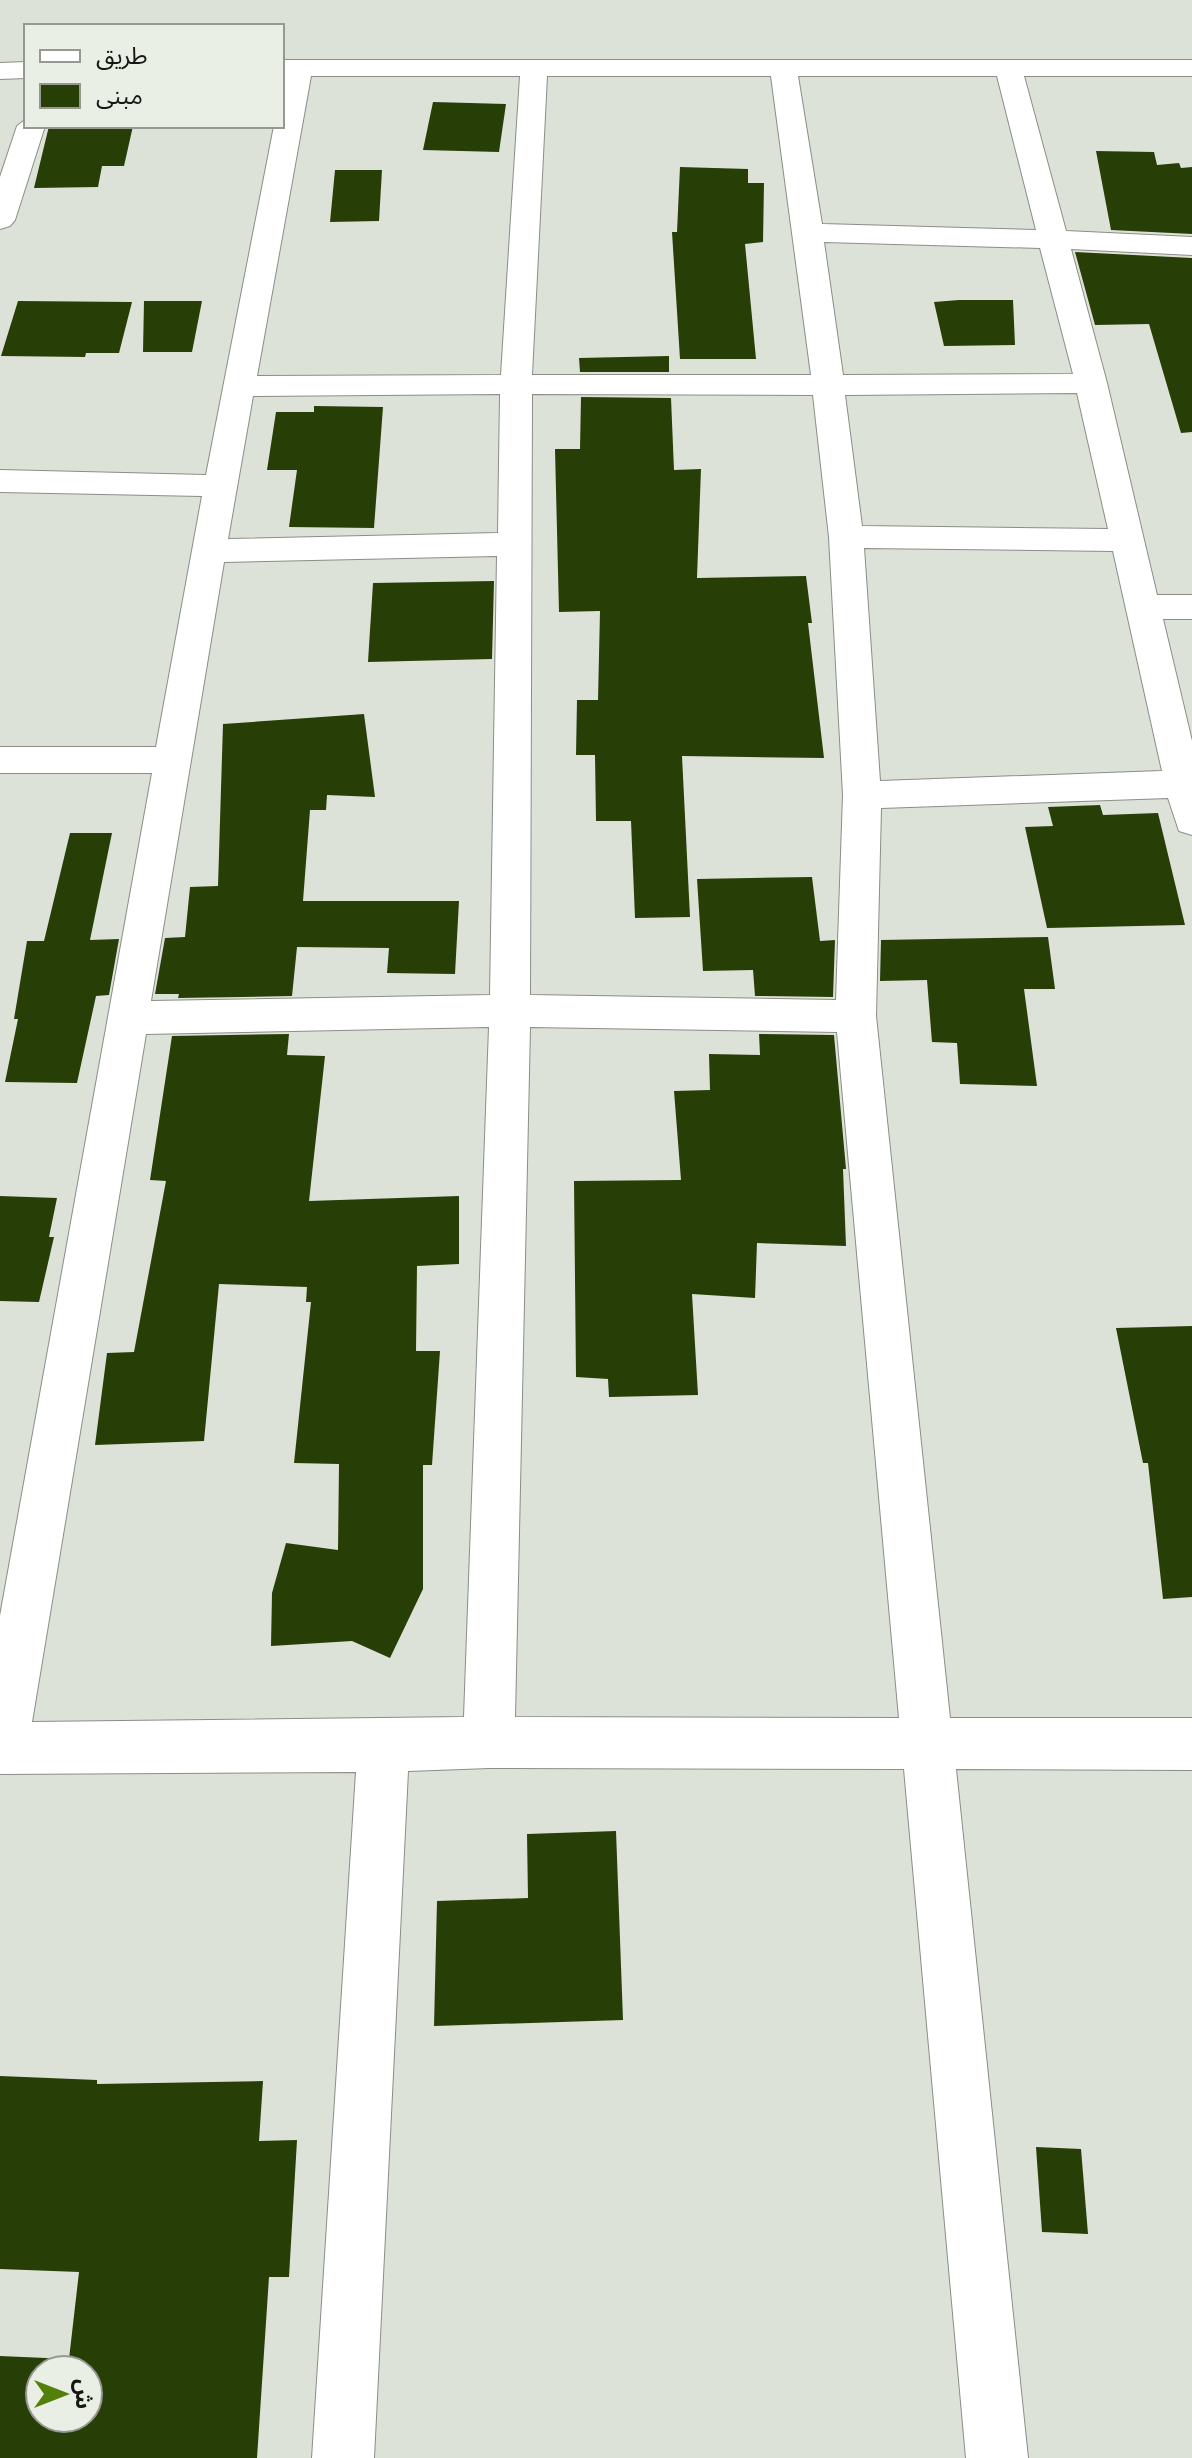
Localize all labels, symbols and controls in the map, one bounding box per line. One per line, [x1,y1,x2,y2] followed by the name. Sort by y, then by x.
[24,24,284,128] legend
[96,40,148,71] text: طريق
[96,80,143,109] text: مبنى
[24,2354,104,2434] north arrow
[71,2379,98,2409] text: ش

